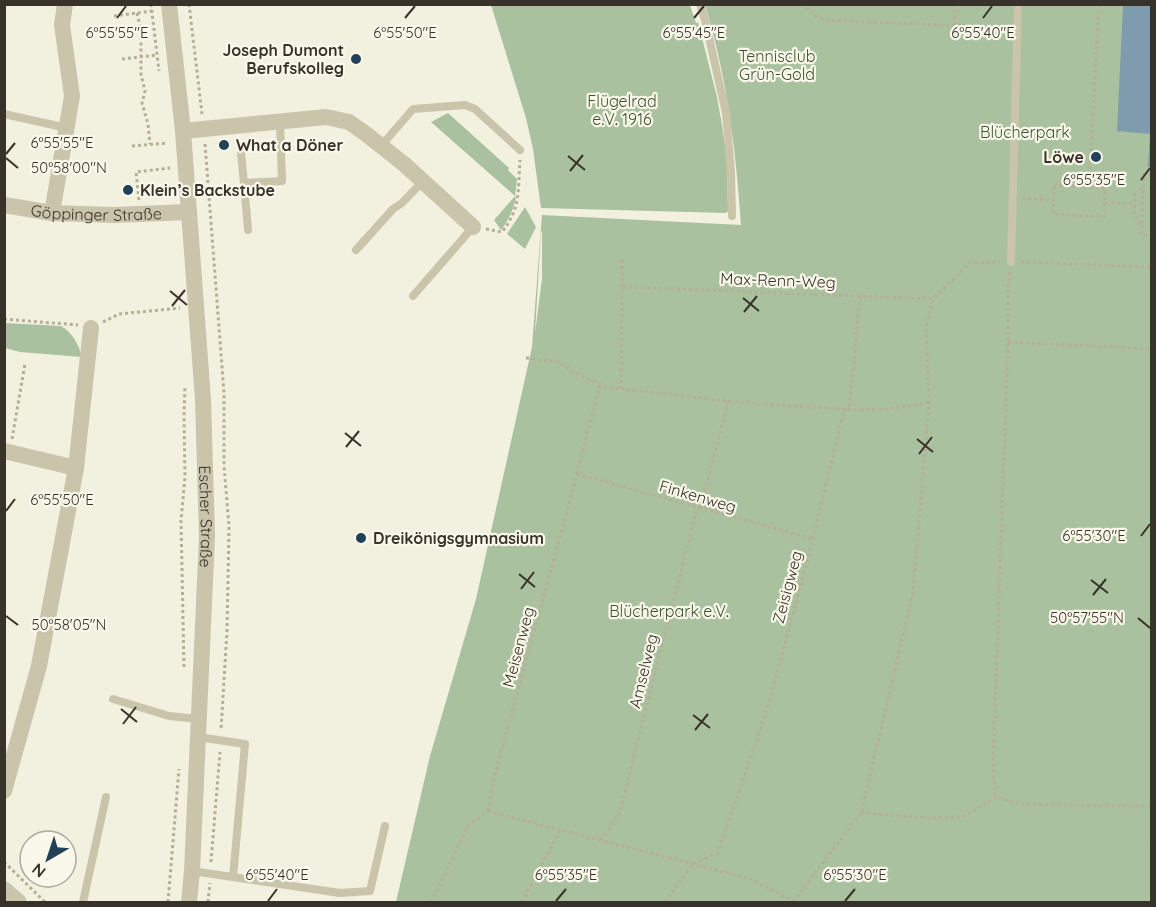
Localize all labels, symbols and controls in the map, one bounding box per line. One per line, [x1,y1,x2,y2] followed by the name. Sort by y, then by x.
[86,23,148,42] text: 6°55'55"E
[373,23,437,42] text: 6°55'50"E
[663,23,725,42] text: 6°55'45"E
[951,23,1015,42] text: 6°55'40"E
[222,40,344,78] place label: Joseph Dumont Berufskolleg
[739,46,815,84] park label: Tennisclub Grün-Gold
[349,52,363,66] marker: Joseph Dumont Berufskolleg
[587,91,657,129] park label: Flügelrad e.V. 1916
[980,122,1070,142] park label: Blücherpark
[31,133,93,152] text: 6°55'55"E
[236,135,343,155] place label: What a Döner
[217,138,231,152] marker: What a Döner
[1043,147,1084,167] place label: Löwe
[1089,150,1103,164] marker: Löwe
[31,158,107,177] text: 50°58'00"N
[1063,170,1125,189] text: 6°55'35"E
[140,180,275,200] place label: Klein’s Backstube
[121,183,135,197] marker: Klein’s Backstube
[29,200,162,225] street label: Göppinger Straße
[720,268,836,292] street label: Max-Renn-Weg
[195,465,217,568] street label: Escher Straße
[657,475,739,517] street label: Finkenweg
[30,490,94,509] text: 6°55'50"E
[1062,526,1126,545] text: 6°55'30"E
[373,528,544,548] place label: Dreikönigsgymnasium
[354,531,368,545] marker: Dreikönigsgymnasium
[768,548,806,626] street label: Zeisigweg
[609,601,729,621] park label: Blücherpark e.V.
[498,605,538,689] street label: Meisenweg
[1050,608,1124,627] text: 50°57'55"N
[31,615,107,634] text: 50°58'05"N
[624,632,662,710] street label: Amselweg
[18,829,78,889] north arrow
[28,859,49,882] text: N
[245,865,309,884] text: 6°55'40"E
[535,865,597,884] text: 6°55'35"E
[823,865,887,884] text: 6°55'30"E

